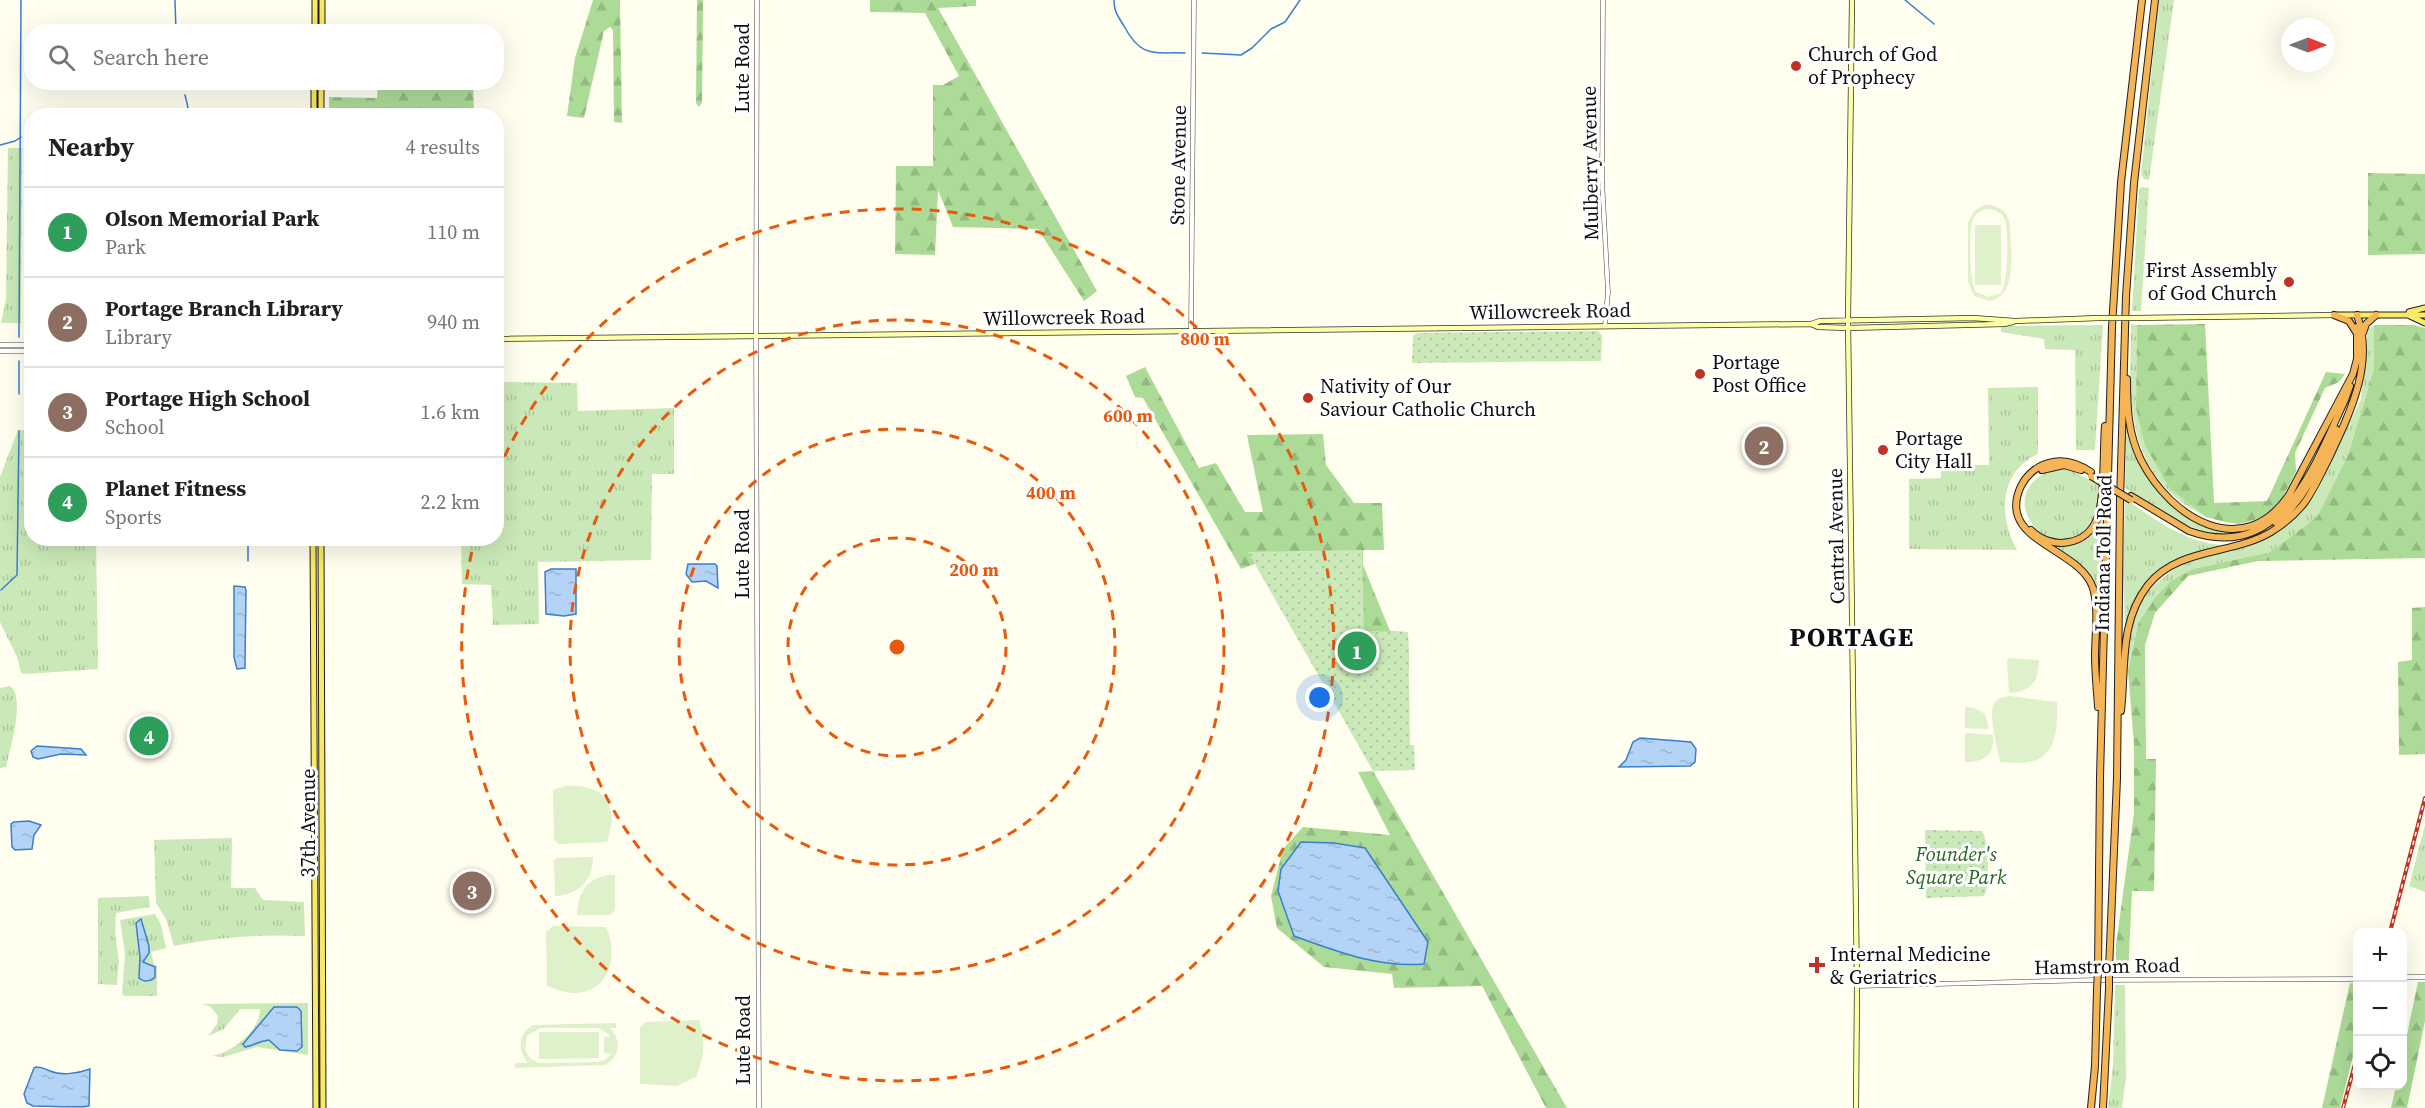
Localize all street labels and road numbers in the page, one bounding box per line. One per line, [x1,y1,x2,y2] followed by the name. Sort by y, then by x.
[728,22,756,113] street label: Lute Road
[1575,85,1605,241] street label: Mulberry Avenue
[1163,105,1193,225] street label: Stone Avenue
[1469,296,1632,326] street label: Willowcreek Road
[983,302,1146,332] street label: Willowcreek Road
[1821,468,1851,604] street label: Central Avenue
[2088,474,2118,632] street label: Indiana Toll Road
[728,508,756,599] street label: Lute Road
[294,769,322,877] street label: 37th Avenue
[2034,951,2181,981] street label: Hamstrom Road
[729,994,757,1085] street label: Lute Road

